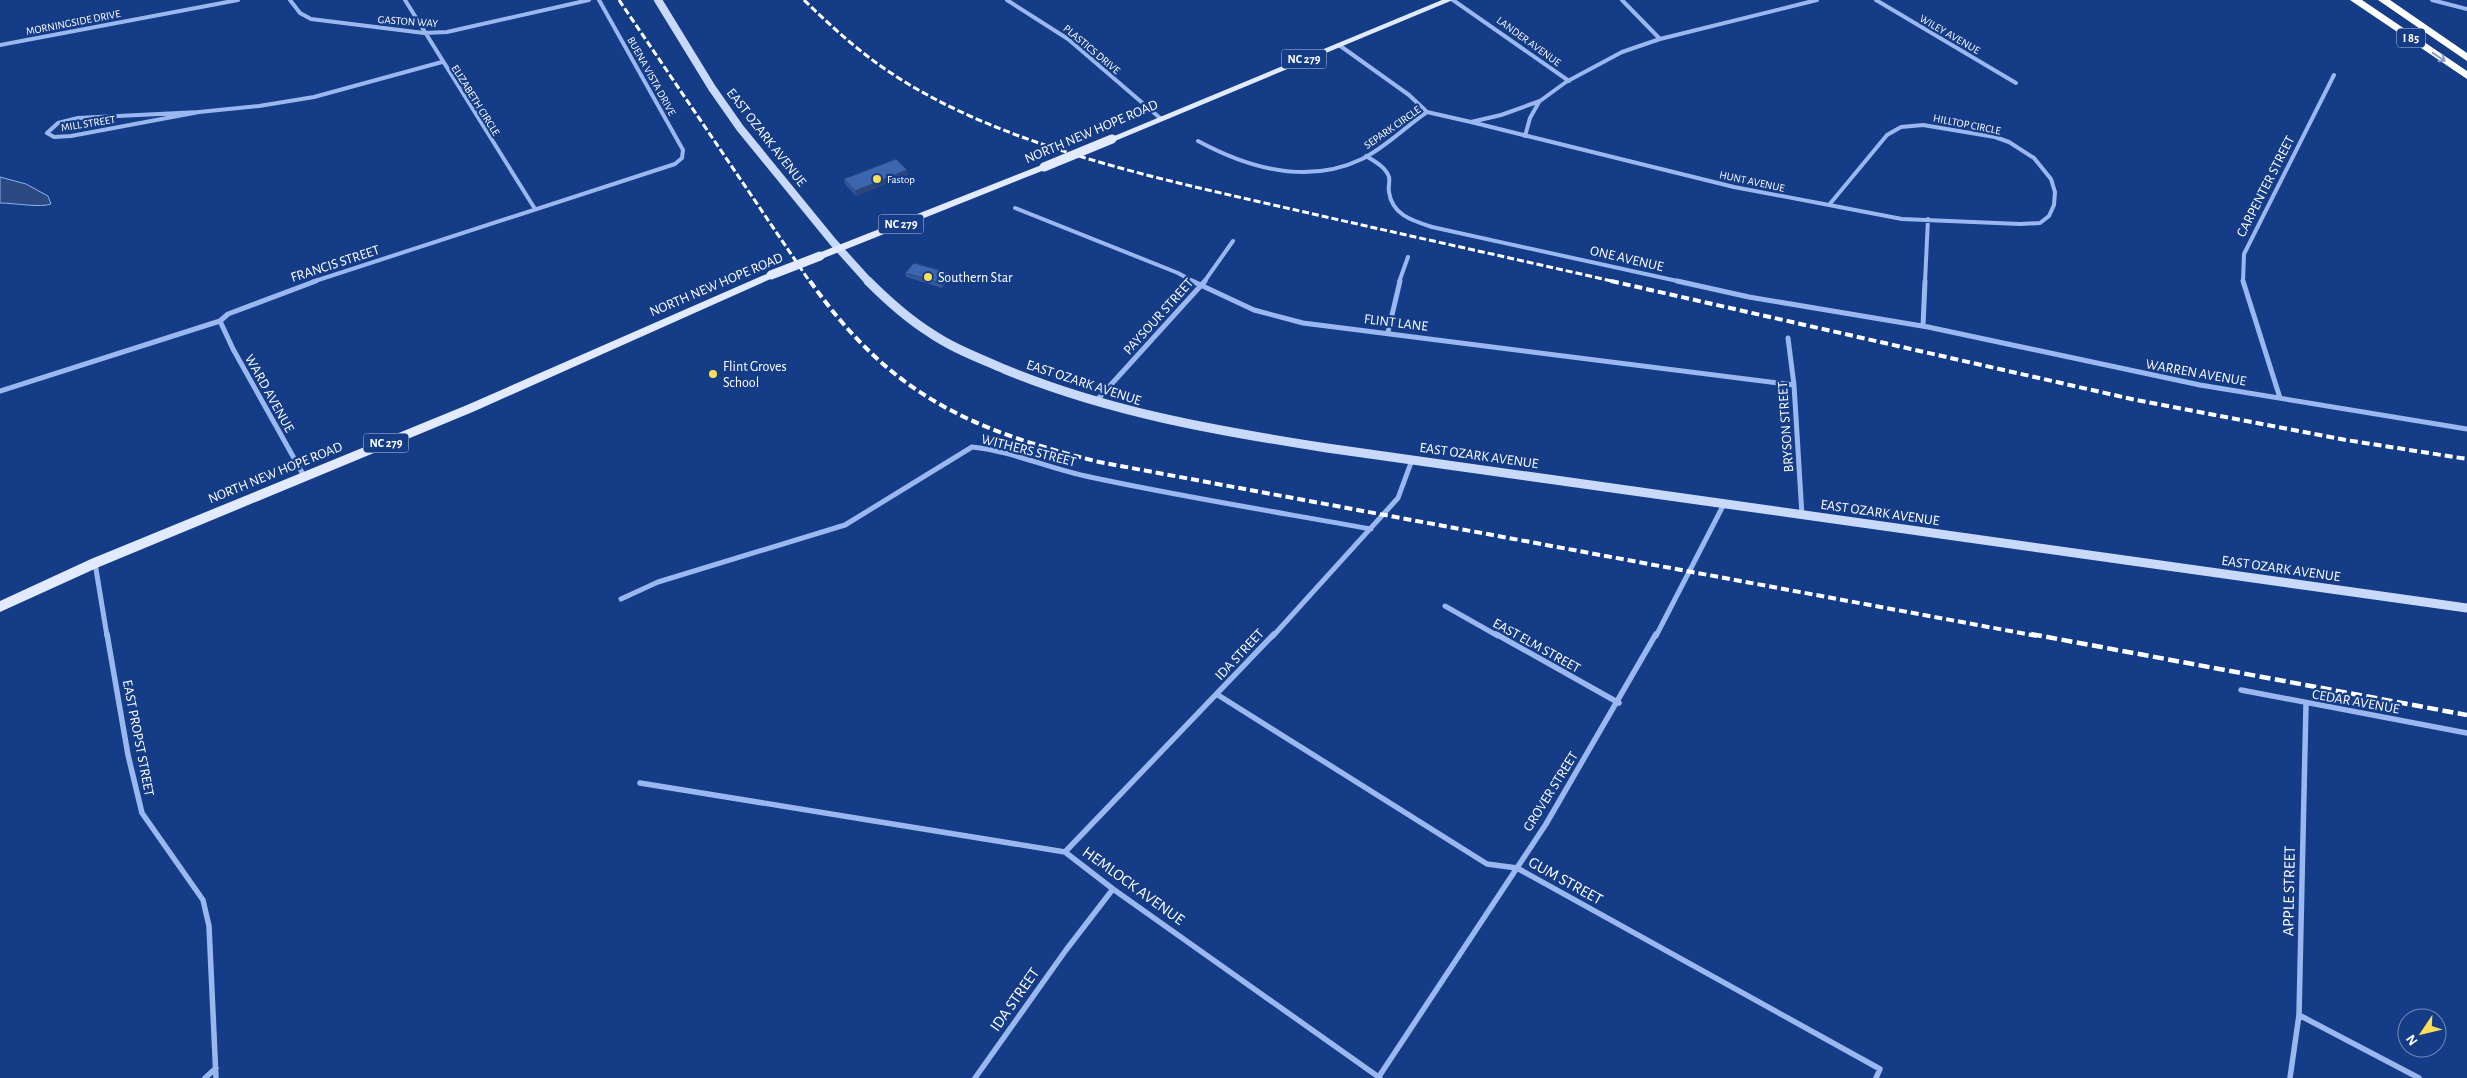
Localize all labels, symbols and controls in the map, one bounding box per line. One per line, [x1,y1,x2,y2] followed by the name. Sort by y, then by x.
[25,8,122,37] street label: MORNINGSIDE DRIVE
[1918,13,1982,56] street label: WILEY AVENUE
[377,14,439,29] street label: GASTON WAY
[1495,15,1563,69] street label: LANDER AVENUE
[1061,23,1123,77] street label: PLASTICS DRIVE
[2397,28,2425,48] road number: I 85
[625,35,678,118] street label: BUENA VISTA DRIVE
[1282,50,1326,68] road number: NC 279
[2431,52,2445,62] one-way arrow
[449,63,502,138] street label: ELIZABETH CIRCLE
[724,86,809,189] street label: EAST OZARK AVENUE
[1023,97,1160,166] street label: NORTH NEW HOPE ROAD
[1362,104,1423,151] street label: SEPARK CIRCLE
[1932,113,2002,137] street label: HILLTOP CIRCLE
[60,114,117,133] street label: MILL STREET
[2234,133,2298,239] street label: CARPENTER STREET
[1718,169,1786,194] street label: HUNT AVENUE
[871,173,883,185] marker: Fastop
[887,174,915,185] place label: Fastop
[878,214,924,233] road number: NC 279
[289,243,382,285] street label: FRANCIS STREET
[1589,244,1665,274] street label: ONE AVENUE
[648,250,785,319] street label: NORTH NEW HOPE ROAD
[922,271,934,283] marker: Southern Star
[938,271,1013,285] place label: Southern Star
[1121,276,1197,357] street label: PAYSOUR STREET
[1363,312,1429,334] street label: FLINT LANE
[242,352,296,435] street label: WARD AVENUE
[2144,357,2247,389] street label: WARREN AVENUE
[1024,358,1143,408] street label: EAST OZARK AVENUE
[723,360,787,390] place label: Flint Groves School
[707,368,719,380] marker: Flint Groves School
[1776,381,1796,473] street label: BRYSON STREET
[980,432,1078,470] street label: WITHERS STREET
[364,433,408,452] road number: NC 279
[206,440,344,506] street label: NORTH NEW HOPE ROAD
[1418,441,1540,471] street label: EAST OZARK AVENUE
[1819,498,1941,528] street label: EAST OZARK AVENUE
[2220,554,2342,584] street label: EAST OZARK AVENUE
[1490,616,1583,676] street label: EAST ELM STREET
[1213,626,1267,683] street label: IDA STREET
[120,679,156,798] street label: EAST PROPST STREET
[2311,687,2401,717] street label: CEDAR AVENUE
[1521,749,1581,834] street label: GROVER STREET
[1080,844,1188,928] street label: HEMLOCK AVENUE
[2280,846,2298,936] street label: APPLE STREET
[1526,854,1605,908] street label: GUM STREET
[987,965,1043,1034] street label: IDA STREET
[2397,1008,2447,1058] north arrow
[2404,1032,2421,1048] text: N

